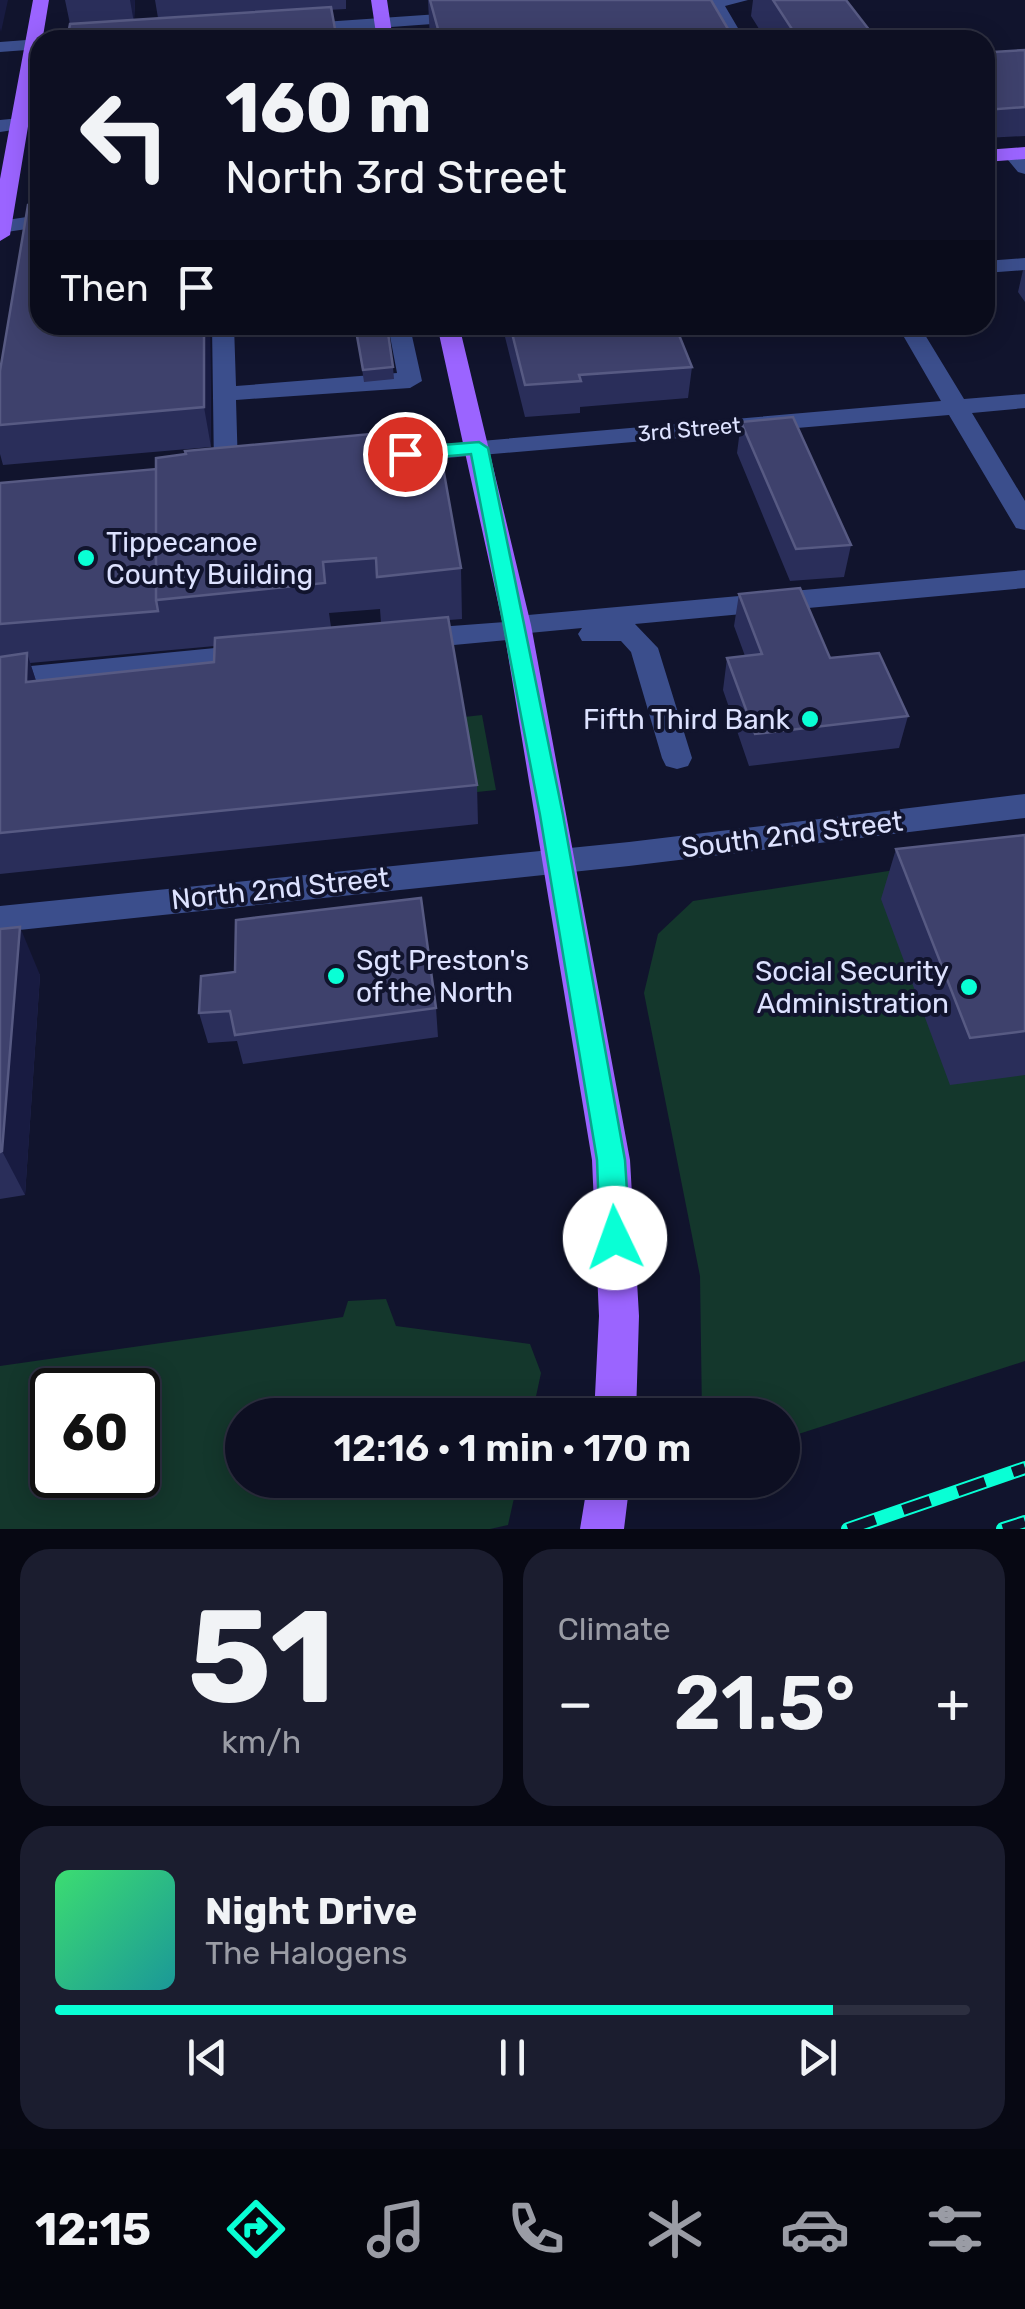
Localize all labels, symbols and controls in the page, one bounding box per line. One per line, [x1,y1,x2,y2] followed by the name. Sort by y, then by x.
[225,67,432,150] text: 160 m
[60,70,190,200] icon: left
[225,151,567,204] text: North 3rd Street
[169,260,224,315] icon: arrive
[60,265,149,311] text: Then
[363,412,448,497] pin
[636,412,742,447] street label: 3rd Street
[378,427,433,482] icon: arrive
[106,526,313,591] place label: Tippecanoe County Building
[75,547,97,569] marker: Tippecanoe County Building
[583,703,791,736] place label: Fifth Third Bank
[799,708,821,730] marker: Fifth Third Bank
[679,805,905,864] street label: South 2nd Street
[169,861,391,916] street label: North 2nd Street
[356,944,529,1009] place label: Sgt Preston's of the North
[755,955,949,1020] place label: Social Security Administration
[325,965,347,987] marker: Sgt Preston's of the North
[958,976,980,998] marker: Social Security Administration
[563,1186,667,1290] position arrow
[30,1368,160,1498] speed limit sign: 60
[334,1425,691,1471] text: 12:16 · 1 min · 170 m
[187,1580,335,1735] text: 51
[558,1610,671,1648] text: Climate
[674,1659,855,1748] text: 21.5°
[558,1671,593,1736] text: −
[936,1671,970,1736] text: +
[221,1723,301,1761] text: km/h
[205,1888,417,1934] text: Night Drive
[205,1934,408,1972] text: The Halogens
[180,2030,235,2085] icon: previous
[485,2030,540,2085] icon: pause
[790,2030,845,2085] icon: next
[221,2194,291,2264] icon: directions
[361,2194,431,2264] icon: music
[501,2194,571,2264] icon: phone
[640,2194,710,2264] icon: climate
[780,2194,850,2264] icon: car
[920,2194,990,2264] icon: filters
[35,2203,151,2256] text: 12:15

